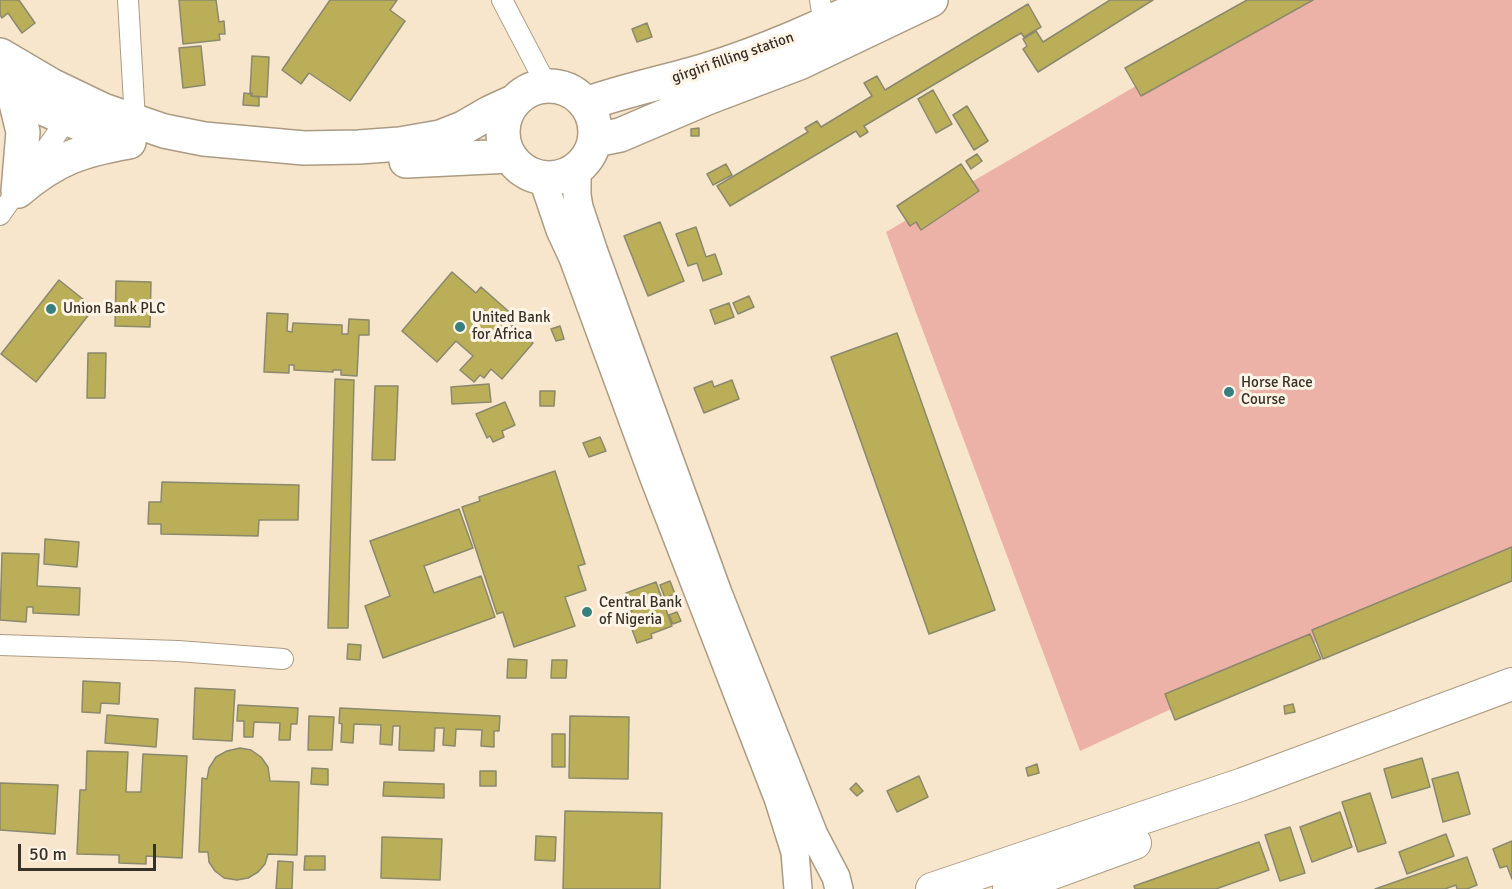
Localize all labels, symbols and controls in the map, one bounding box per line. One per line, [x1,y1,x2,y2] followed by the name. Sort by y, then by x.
[670,29,796,87] street label: girgiri filling station
[63,300,165,318] place label: Union Bank PLC
[44,302,58,316] marker: Union Bank PLC
[472,309,550,344] place label: United Bank for Africa
[453,320,467,334] marker: United Bank for Africa
[1241,374,1313,409] place label: Horse Race Course
[1222,385,1236,399] marker: Horse Race Course
[599,594,682,629] place label: Central Bank of Nigeria
[580,605,594,619] marker: Central Bank of Nigeria
[21,832,159,870] scale bar
[29,843,67,865] text: 50 m

